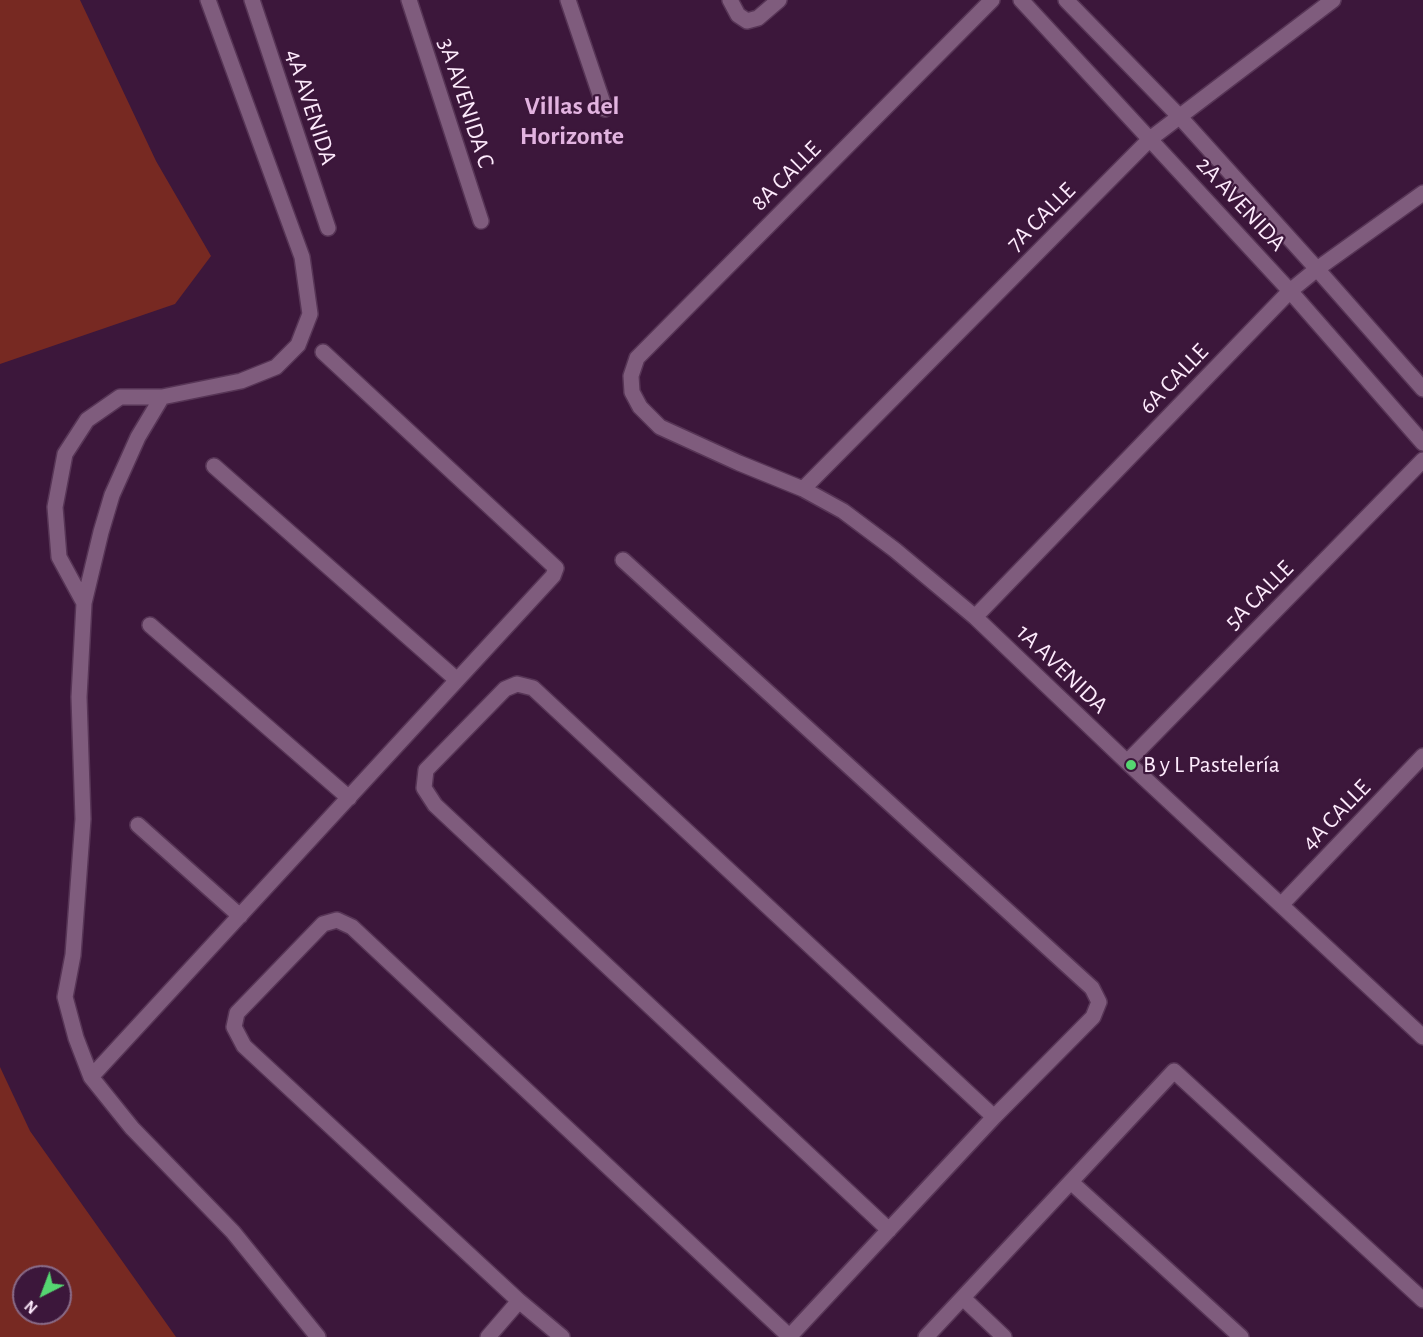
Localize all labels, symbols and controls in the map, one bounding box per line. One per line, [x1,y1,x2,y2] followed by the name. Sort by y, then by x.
[432,35,500,171] street label: 3A AVENIDA C
[279,46,343,168] street label: 4A AVENIDA
[520,90,624,152] district label: Villas del Horizonte
[745,135,827,217] street label: 8A CALLE
[1190,151,1292,257] street label: 2A AVENIDA
[1001,177,1081,257] street label: 7A CALLE
[1133,338,1215,420] street label: 6A CALLE
[1218,554,1300,636] street label: 5A CALLE
[1010,618,1114,720] street label: 1A AVENIDA
[1143,751,1280,779] place label: B y L Pastelería
[1124,758,1138,772] marker: B y L Pastelería
[1295,774,1377,856] street label: 4A CALLE
[12,1265,72,1325] north arrow
[22,1297,41,1317] text: N

